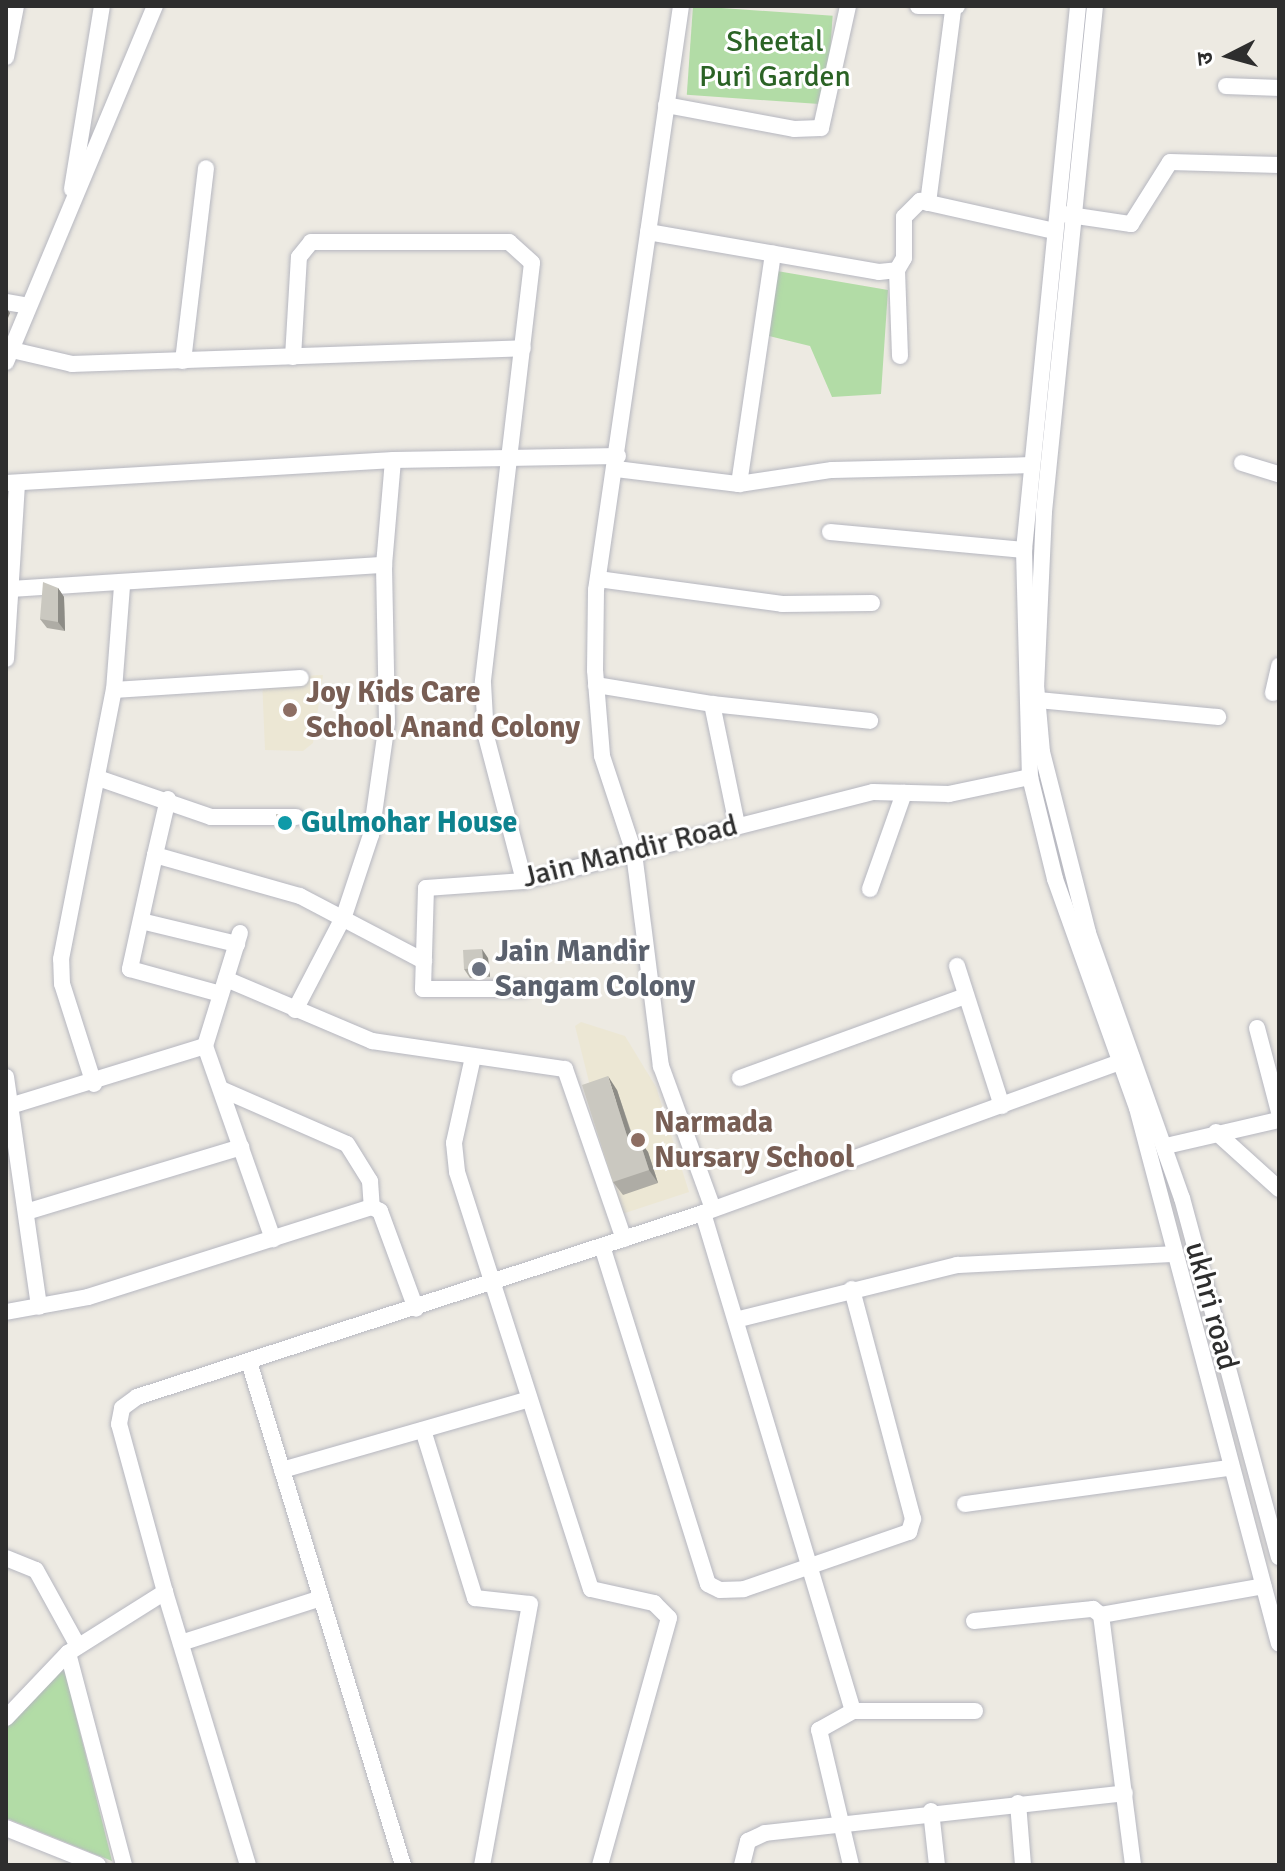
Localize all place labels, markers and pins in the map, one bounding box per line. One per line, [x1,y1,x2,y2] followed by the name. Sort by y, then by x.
[306,675,580,746] place label: Joy Kids Care School Anand Colony
[281,701,299,719] marker: Joy Kids Care School Anand Colony
[301,805,518,841] place label: Gulmohar House
[276,814,294,832] marker: Gulmohar House
[495,934,695,1004] place label: Jain Mandir Sangam Colony
[470,960,488,978] marker: Jain Mandir Sangam Colony
[654,1105,854,1176] place label: Narmada Nursary School
[629,1131,647,1149] marker: Narmada Nursary School

